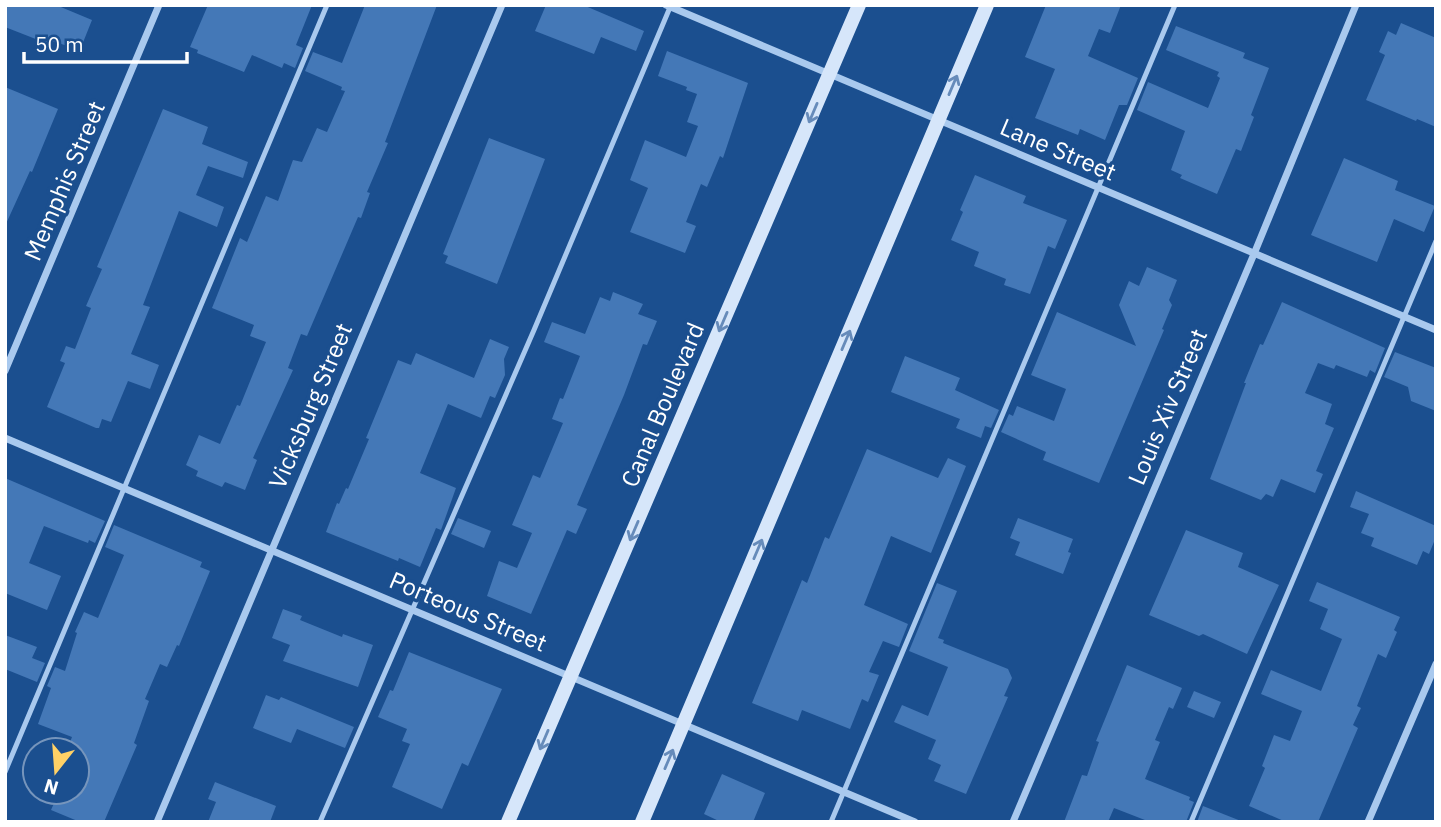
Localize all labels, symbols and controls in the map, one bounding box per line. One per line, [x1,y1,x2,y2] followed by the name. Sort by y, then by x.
[24,21,187,65] scale bar
[35,30,84,58] text: 50 m
[948,75,961,96] one-way arrow
[16,96,112,265] street label: Memphis Street
[805,102,818,123] one-way arrow
[995,110,1121,188] street label: Lane Street
[716,311,729,333] one-way arrow
[261,318,359,493] street label: Vicksburg Street
[613,318,711,492] street label: Canal Boulevard
[1120,324,1214,489] street label: Louis Xiv Street
[840,329,853,351] one-way arrow
[626,520,639,542] one-way arrow
[752,539,765,561] one-way arrow
[385,563,552,659] street label: Porteous Street
[537,729,550,751] one-way arrow
[21,736,91,806] north arrow
[663,749,676,770] one-way arrow
[41,774,61,801] text: N

